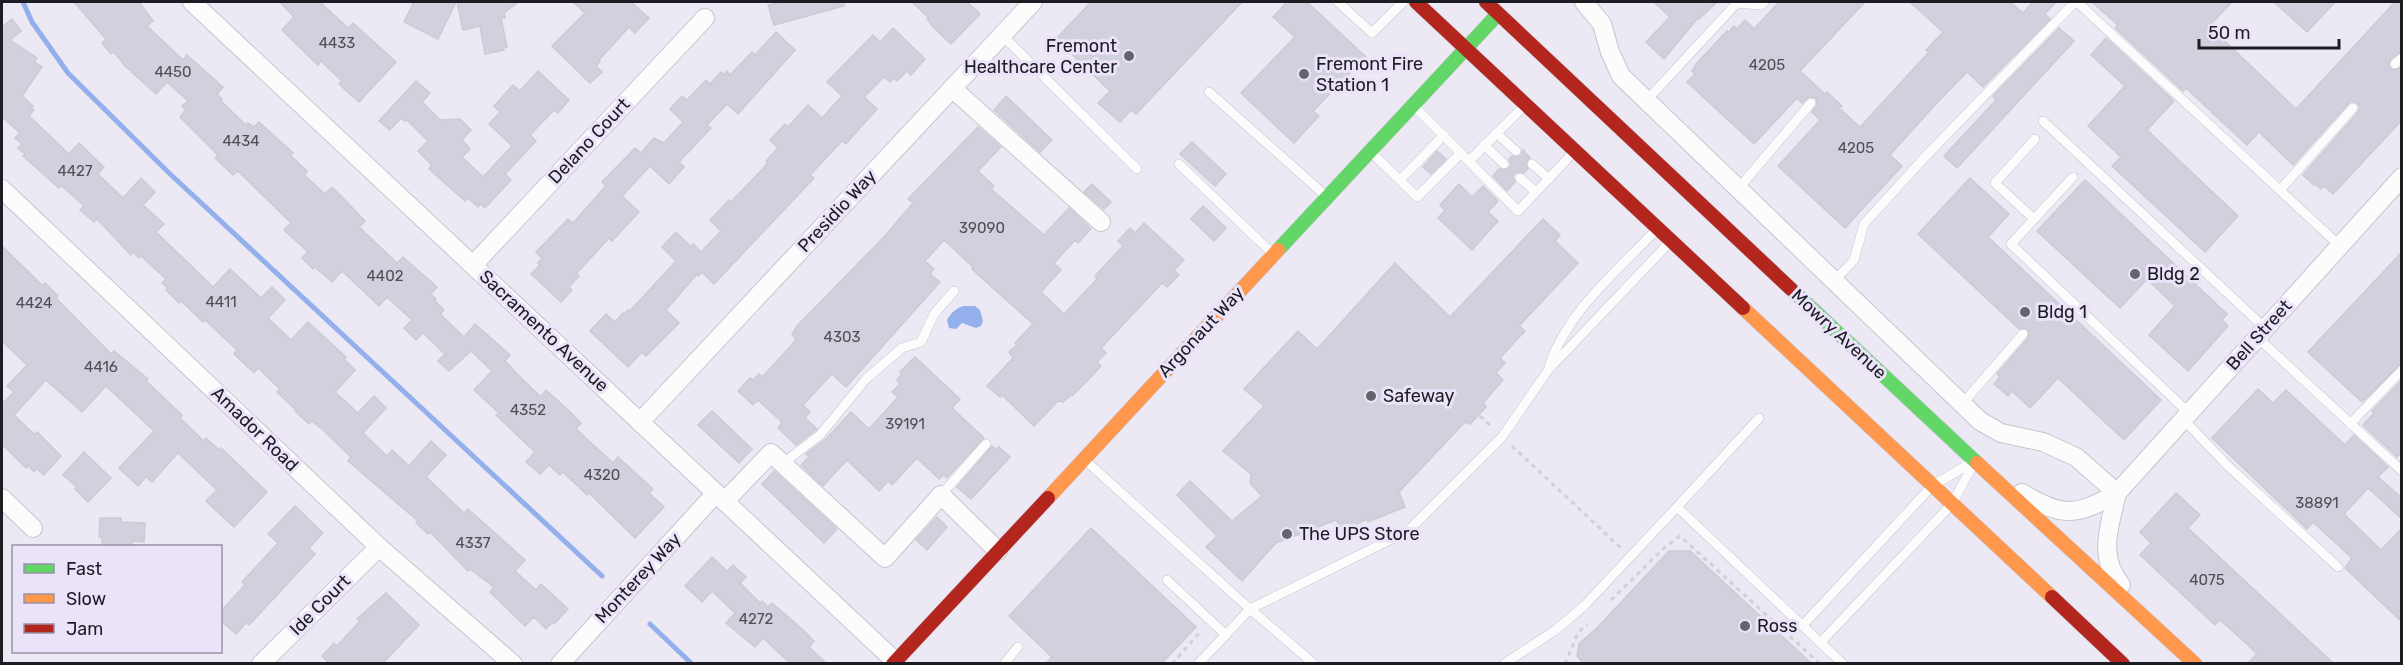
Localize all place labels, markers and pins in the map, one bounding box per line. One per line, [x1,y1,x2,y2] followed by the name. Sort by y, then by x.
[964,35,1117,78] place label: Fremont Healthcare Center
[1122,49,1136,63] marker: Fremont Healthcare Center
[1316,53,1423,96] place label: Fremont Fire Station 1
[1297,67,1311,81] marker: Fremont Fire Station 1
[2147,263,2200,285] place label: Bldg 2
[2128,267,2142,281] marker: Bldg 2
[2037,301,2087,323] place label: Bldg 1
[2018,305,2032,319] marker: Bldg 1
[1383,385,1455,407] place label: Safeway
[1364,389,1378,403] marker: Safeway
[1299,523,1420,545] place label: The UPS Store
[1280,527,1294,541] marker: The UPS Store
[1757,615,1797,637] place label: Ross
[1738,619,1752,633] marker: Ross

